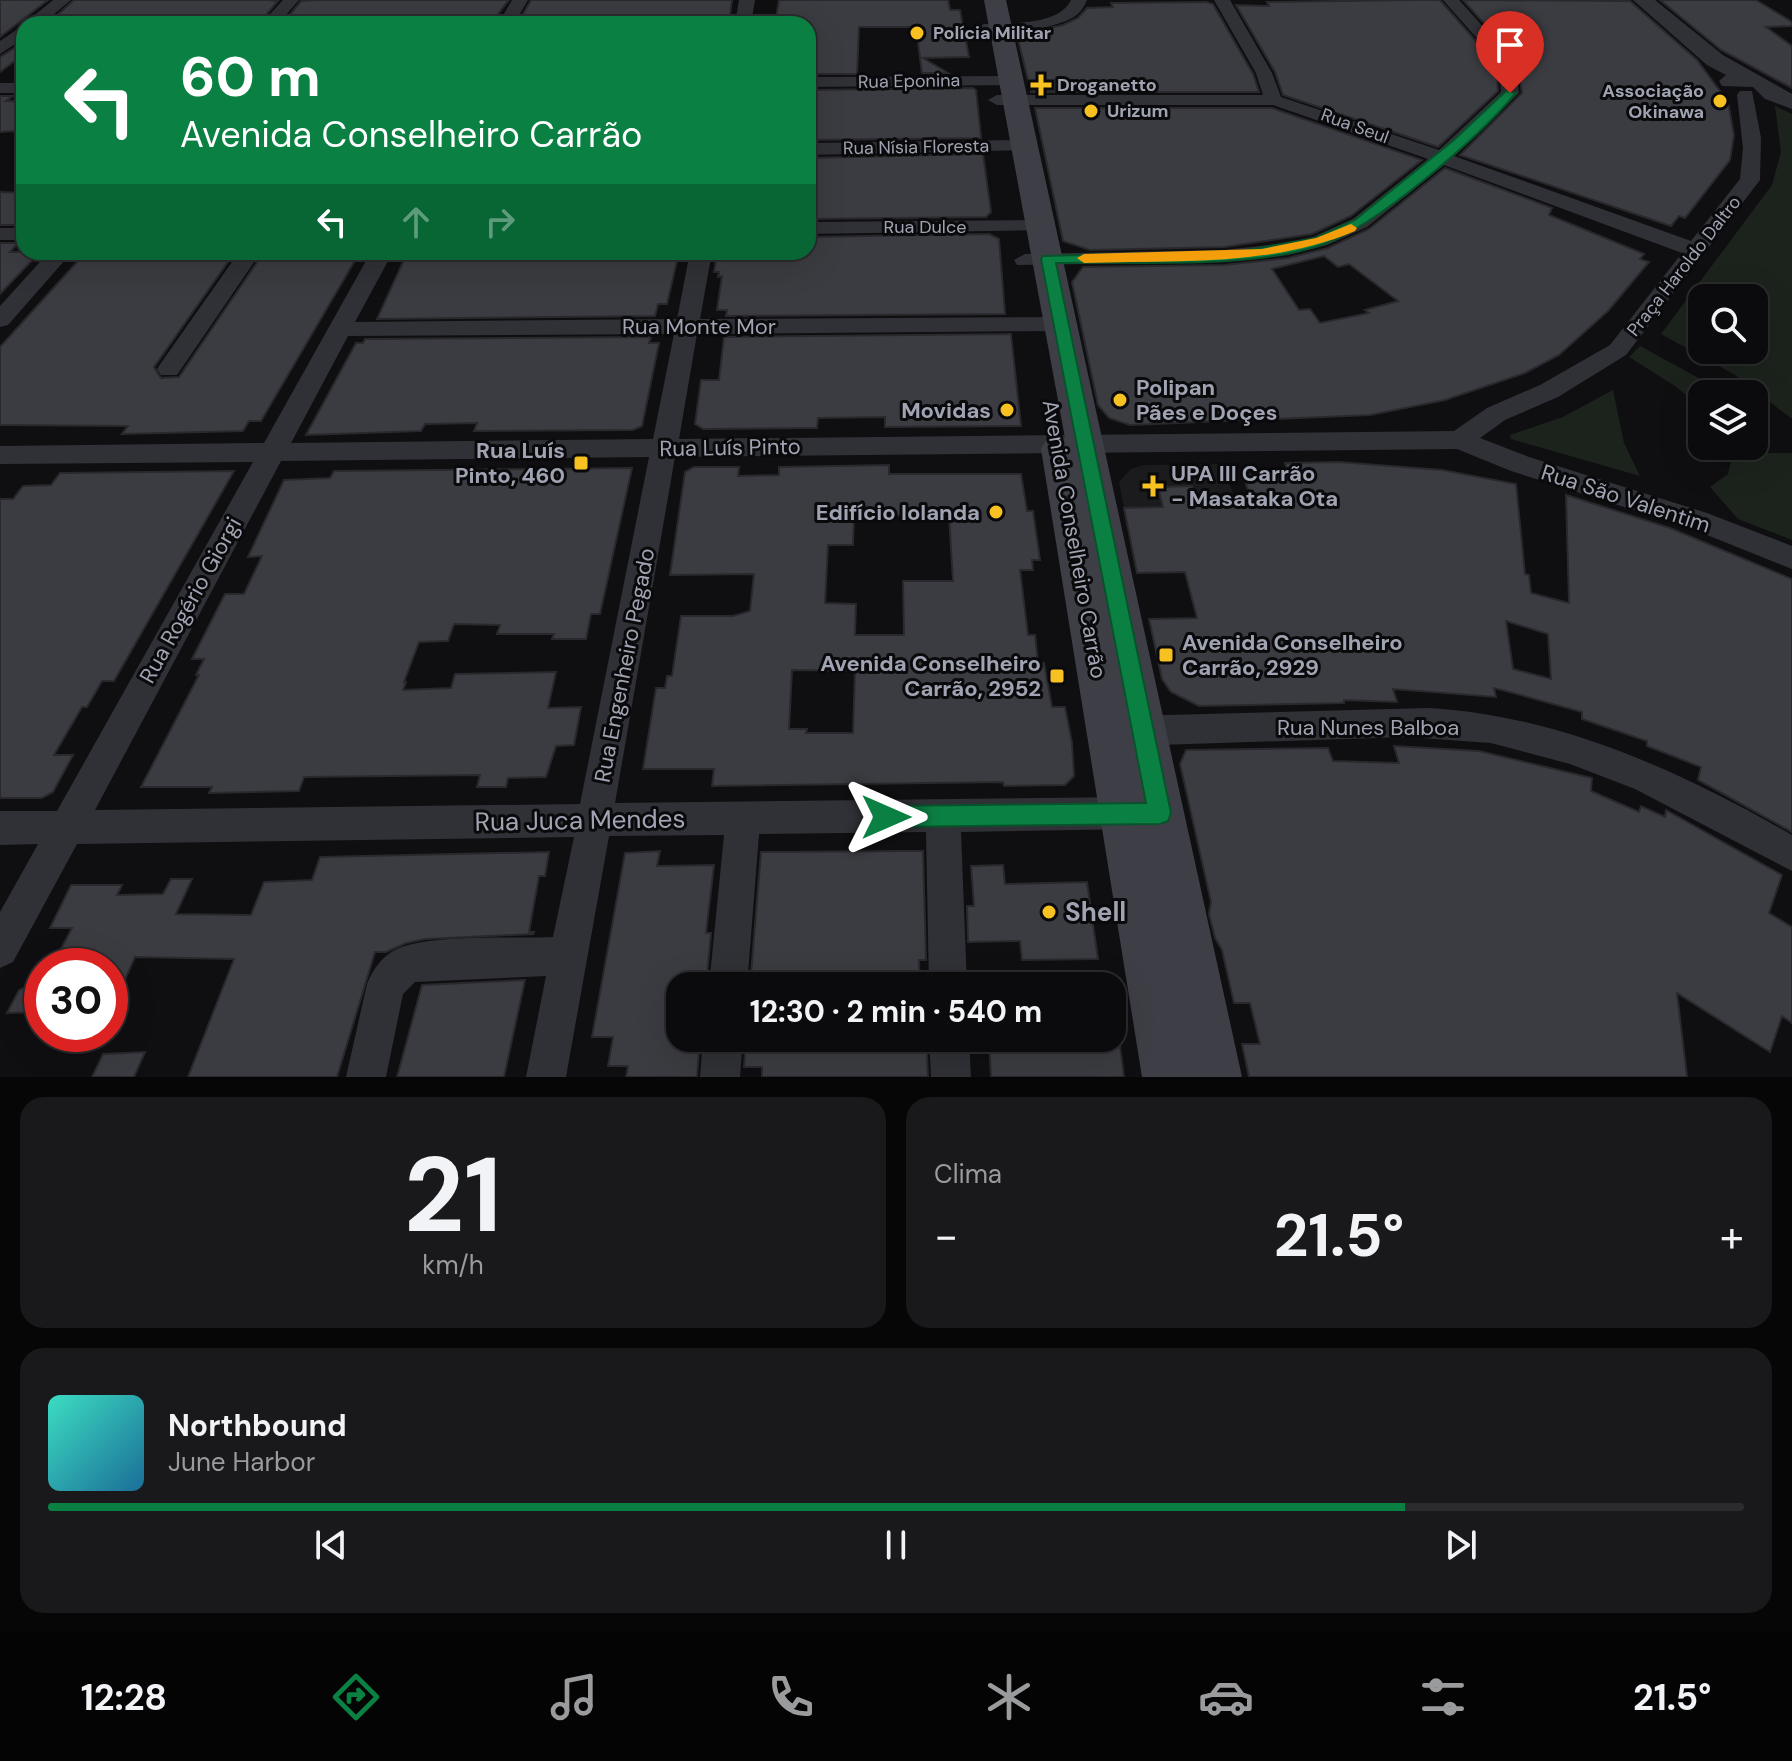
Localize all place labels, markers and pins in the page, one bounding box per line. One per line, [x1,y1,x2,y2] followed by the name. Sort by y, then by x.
[1476,11,1544,93] pin
[933,21,1051,45] place label: Polícia Militar
[908,24,926,42] marker: Polícia Militar
[1057,73,1157,97] place label: Droganetto
[1032,76,1050,94] marker: Droganetto
[1602,79,1704,124] place label: Associação Okinawa
[1711,92,1729,110] marker: Associação Okinawa
[1107,99,1168,123] place label: Urizum
[1082,102,1100,120] marker: Urizum
[1136,373,1277,427] place label: Polipan Pães e Doçes
[1111,391,1129,409] marker: Polipan Pães e Doçes
[901,396,991,425] place label: Movidas
[998,401,1016,419] marker: Movidas
[455,436,565,490] place label: Rua Luís Pinto, 460
[572,454,590,472] marker: Rua Luís Pinto, 460
[1171,459,1338,513] place label: UPA III Carrão - Masataka Ota
[1142,475,1164,497] marker: UPA III Carrão - Masataka Ota
[816,498,980,527] place label: Edifício Iolanda
[987,503,1005,521] marker: Edifício Iolanda
[1182,628,1403,682] place label: Avenida Conselheiro Carrão, 2929
[1157,646,1175,664] marker: Avenida Conselheiro Carrão, 2929
[820,649,1041,703] place label: Avenida Conselheiro Carrão, 2952
[1048,667,1066,685] marker: Avenida Conselheiro Carrão, 2952
[1065,895,1126,929] place label: Shell
[1040,903,1058,921] marker: Shell

